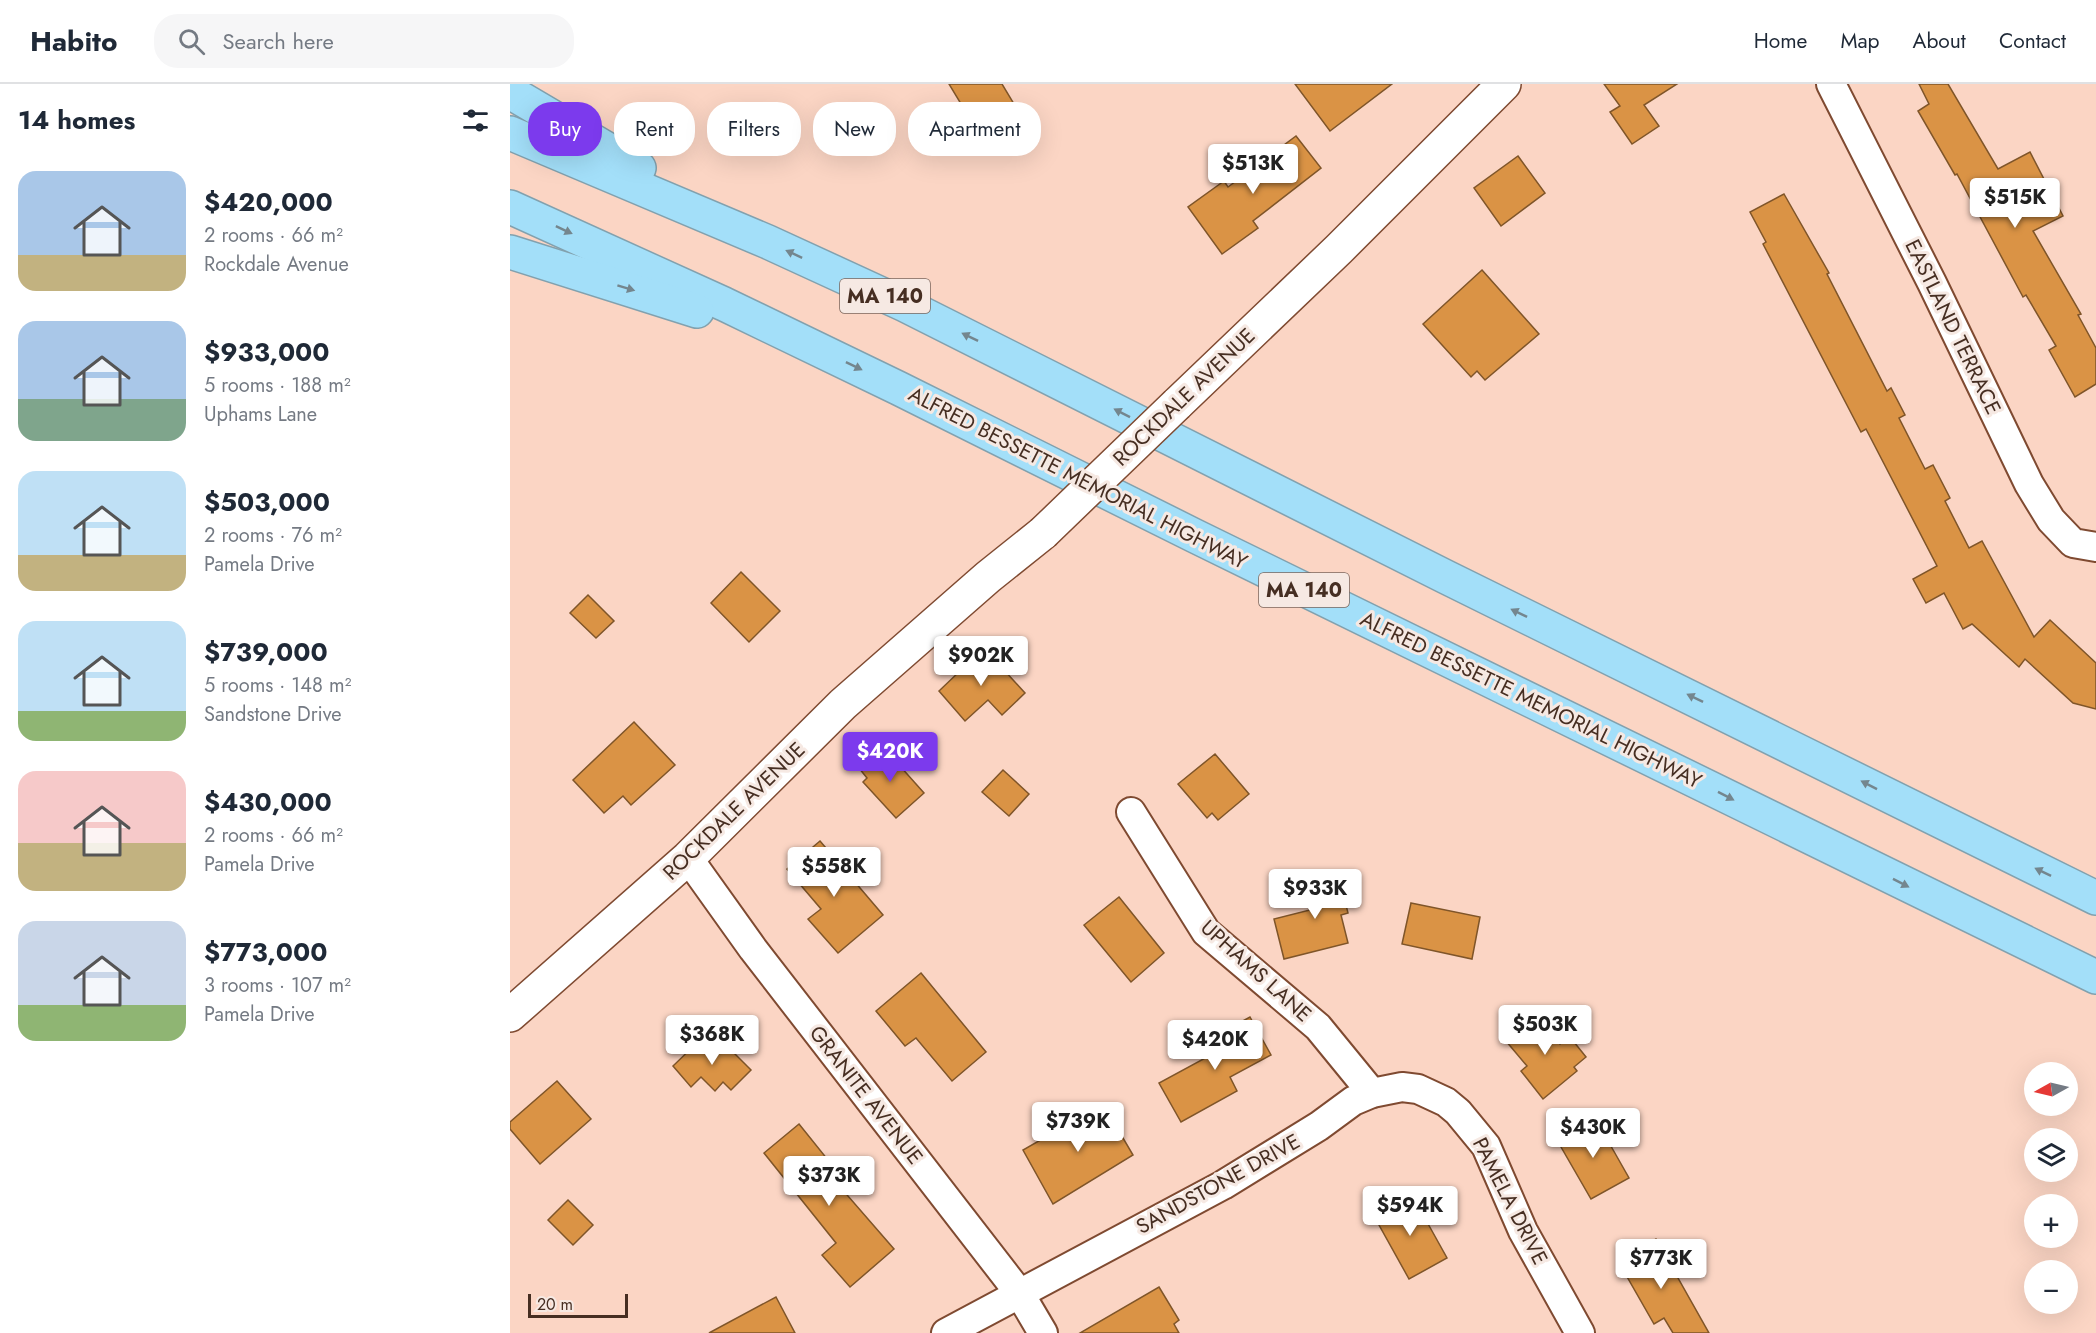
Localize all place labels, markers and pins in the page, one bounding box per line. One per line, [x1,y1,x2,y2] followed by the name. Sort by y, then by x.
[1211,144,1295,195] pin: $513K
[1973,178,2057,229] pin: $515K
[939,636,1023,687] pin: $902K
[848,732,932,783] pin: $420K
[792,847,876,898] pin: $558K
[1273,869,1357,920] pin: $933K
[1503,1005,1587,1056] pin: $503K
[670,1015,754,1066] pin: $368K
[1173,1020,1257,1071] pin: $420K
[1036,1102,1120,1153] pin: $739K
[1551,1108,1635,1159] pin: $430K
[787,1156,871,1207] pin: $373K
[1368,1186,1452,1237] pin: $594K
[1619,1239,1703,1290] pin: $773K

